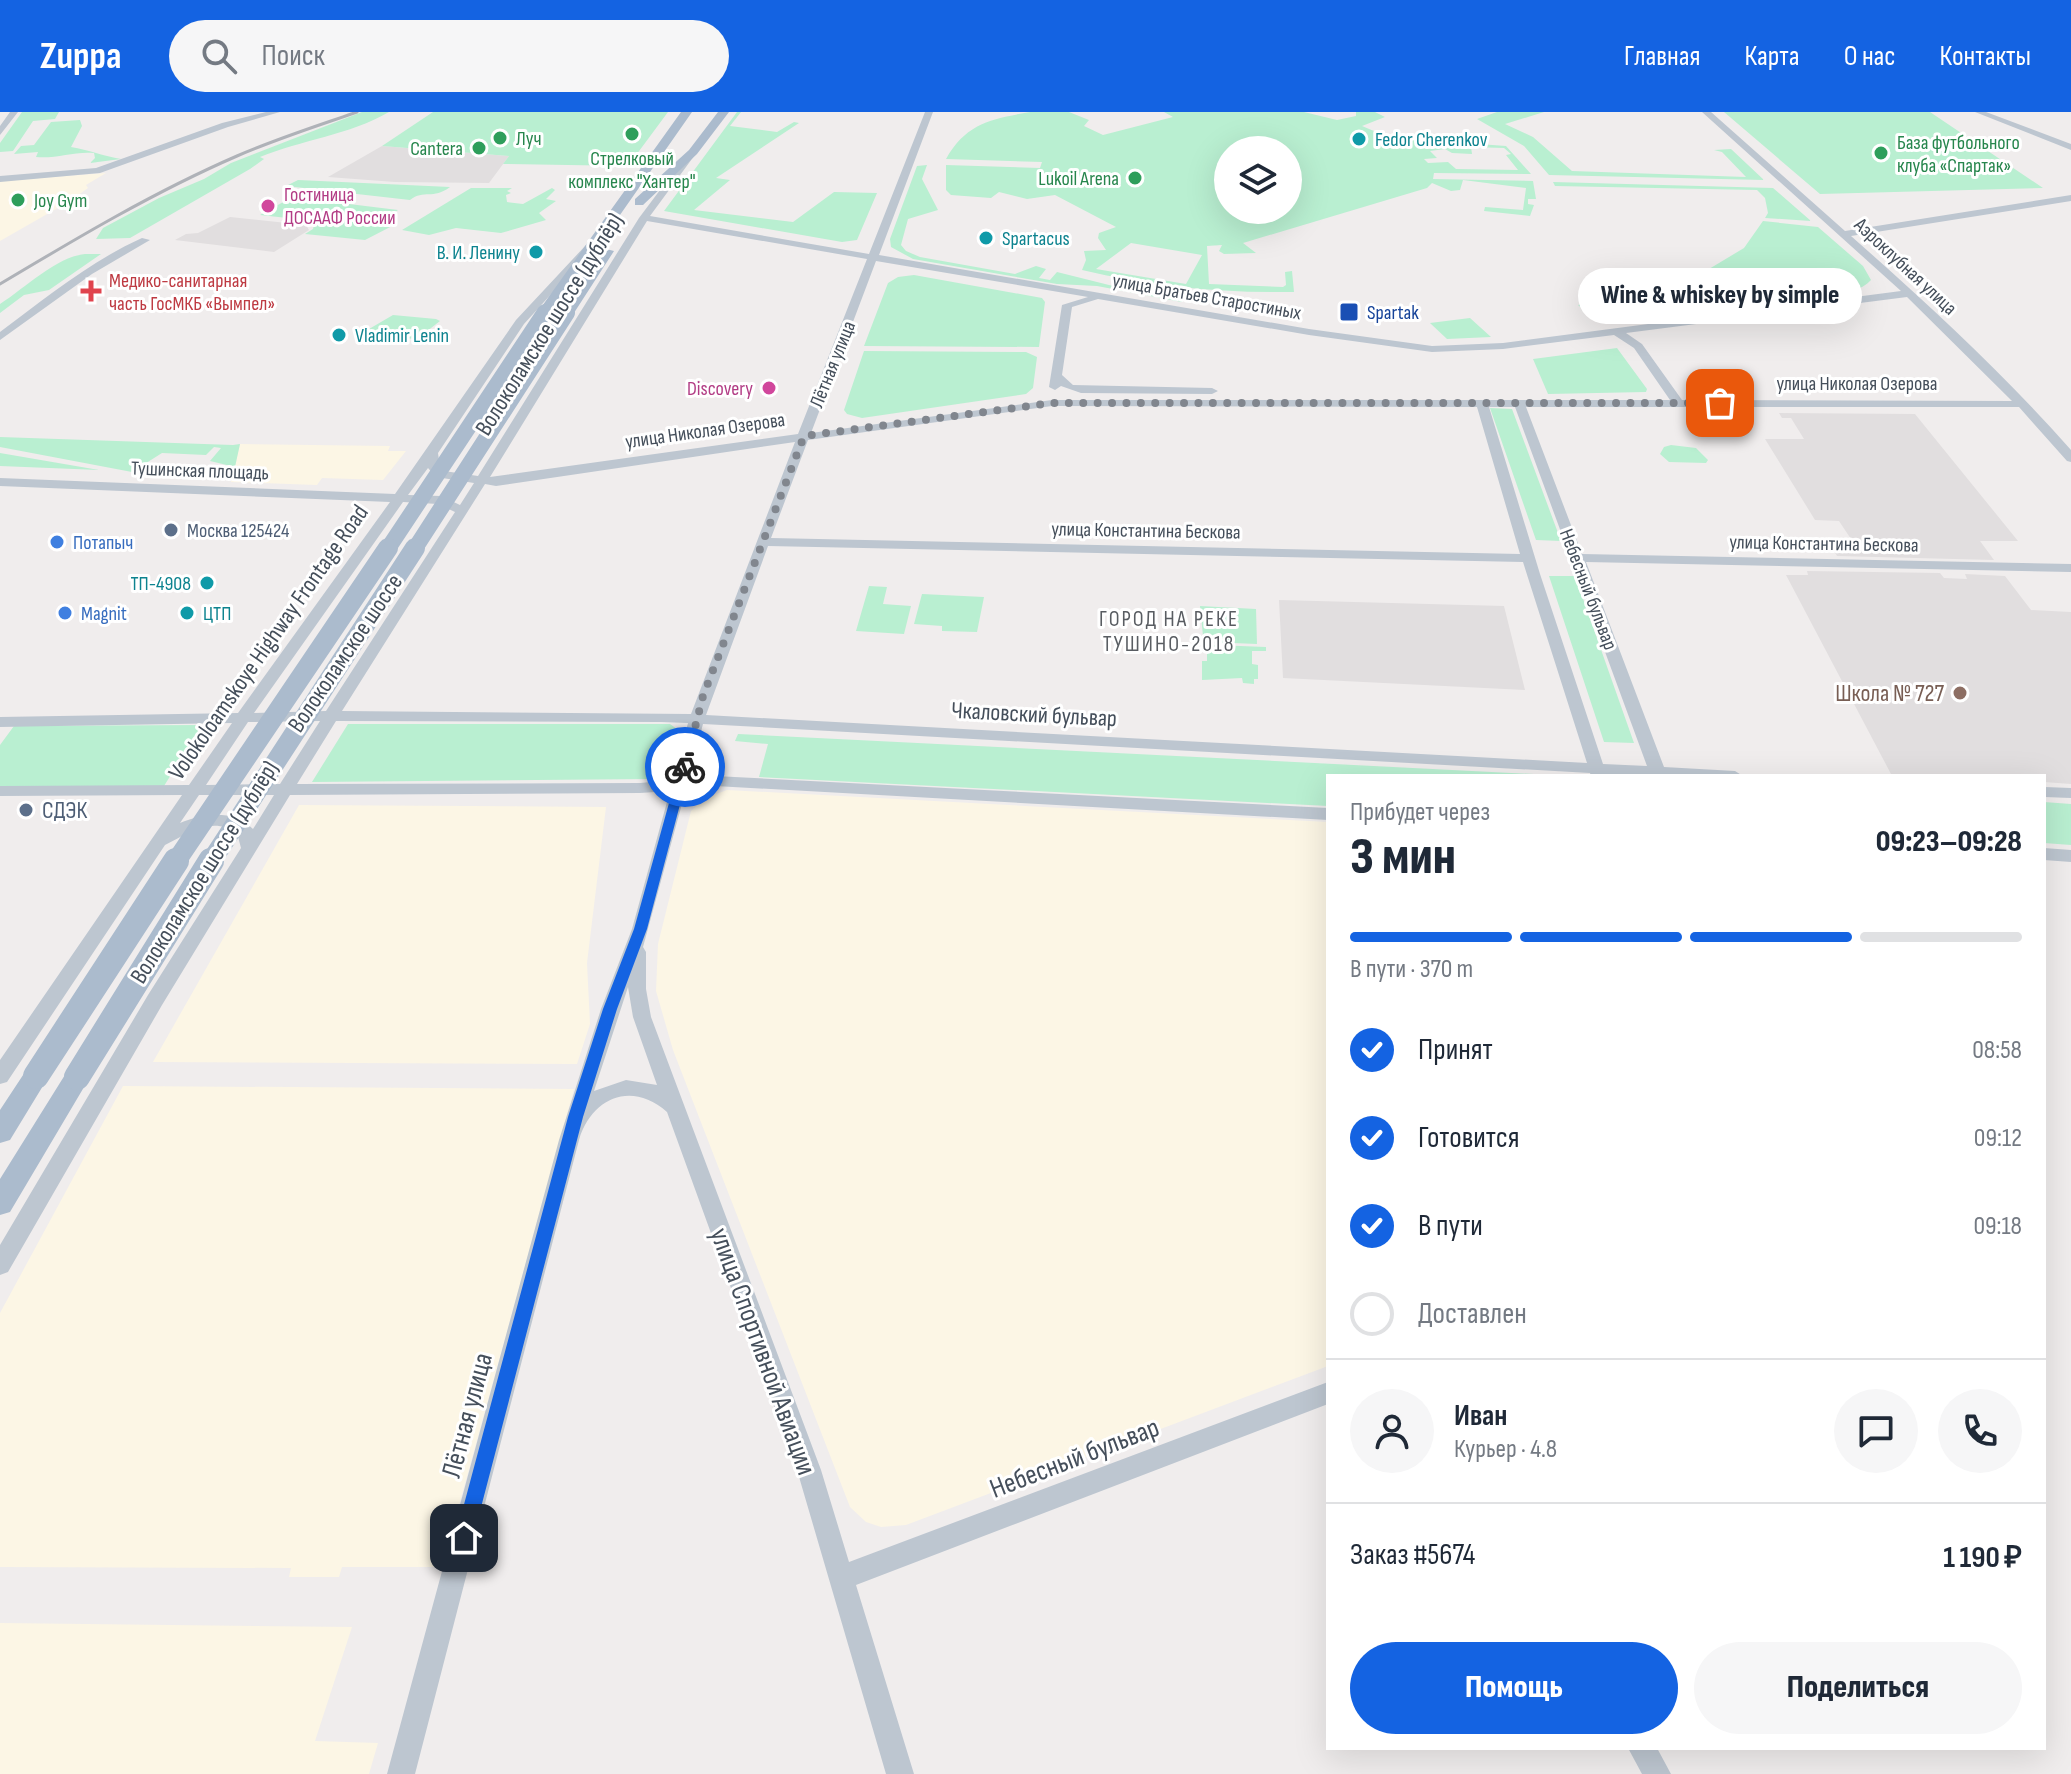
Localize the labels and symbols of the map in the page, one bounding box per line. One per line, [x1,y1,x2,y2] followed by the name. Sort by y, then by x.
[623,125,641,143] marker: Стрелковый комплекс "Хантер"
[516,127,542,151] place label: Луч
[1375,128,1488,152] place label: Fedor Cherenkov
[491,129,509,147] marker: Луч
[1350,130,1368,148] marker: Fedor Cherenkov
[1897,131,2020,178] place label: База футбольного клуба «Спартак»
[410,137,463,161] place label: Cantera
[470,139,488,157] marker: Cantera
[1872,144,1890,162] marker: База футбольного клуба «Спартак»
[568,147,696,194] place label: Стрелковый комплекс "Хантер"
[1038,167,1119,191] place label: Lukoil Arena
[1126,169,1144,187] marker: Lukoil Arena
[284,183,396,230] place label: Гостиница ДОСААФ России
[33,189,87,213] place label: Joy Gym
[9,191,27,209] marker: Joy Gym
[259,197,277,215] marker: Гостиница ДОСААФ России
[469,208,630,441] street label: Волоколамское шоссе (дублёр)
[1848,212,1962,320] street label: Аэроклубная улица
[1002,227,1070,251] place label: Spartacus
[977,229,995,247] marker: Spartacus
[437,241,520,265] place label: В. И. Ленину
[527,243,545,261] marker: В. И. Ленину
[1578,267,1862,323] callout: Wine & whiskey by simple
[109,269,275,316] place label: Медико-санитарная часть ГосМКБ «Вымпел»
[1111,269,1304,325] street label: улица Братьев Старостиных
[80,280,102,302] marker: Медико-санитарная часть ГосМКБ «Вымпел»
[1338,301,1360,323] marker: Spartak
[1367,301,1419,325] place label: Spartak
[805,318,861,411] street label: Лётная улица
[355,324,449,348] place label: Vladimir Lenin
[330,326,348,344] marker: Vladimir Lenin
[1686,369,1754,437] pin
[1776,372,1938,396] street label: улица Николая Озерова
[687,377,753,401] place label: Discovery
[760,379,778,397] marker: Discovery
[624,408,787,454] street label: улица Николая Озерова
[131,457,269,485] street label: Тушинская площадь
[162,499,375,785] street label: Volokoloamskoye Highway Frontage Road
[1051,517,1241,545] street label: улица Константина Бескова
[187,519,289,543] place label: Москва 125424
[162,521,180,539] marker: Москва 125424
[1554,525,1622,653] street label: Небесный бульвар
[1729,530,1919,558] street label: улица Константина Бескова
[73,531,133,555] place label: Потапыч
[48,533,66,551] marker: Потапыч
[282,569,409,738] street label: Волоколамское шоссе
[130,572,191,596] place label: ТП-4908
[198,574,216,592] marker: ТП-4908
[81,602,127,626] place label: Magnit
[203,602,231,626] place label: ЦТП
[56,604,74,622] marker: Magnit
[178,604,196,622] marker: ЦТП
[1099,606,1239,658] district label: ГОРОД НА РЕКЕ ТУШИНО-2018
[1835,679,1944,708] place label: Школа № 727
[1951,684,1969,702] marker: Школа № 727
[950,696,1118,733] street label: Чкаловский бульвар
[645,727,725,807] courier
[124,756,285,989] street label: Волоколамское шоссе (дублёр)
[42,796,87,825] place label: СДЭК
[17,801,35,819] marker: СДЭК
[703,1223,823,1480] street label: улица Спортивной Авиации
[435,1349,500,1481] street label: Лётная улица
[985,1411,1164,1506] street label: Небесный бульвар
[430,1504,498,1572] pin

